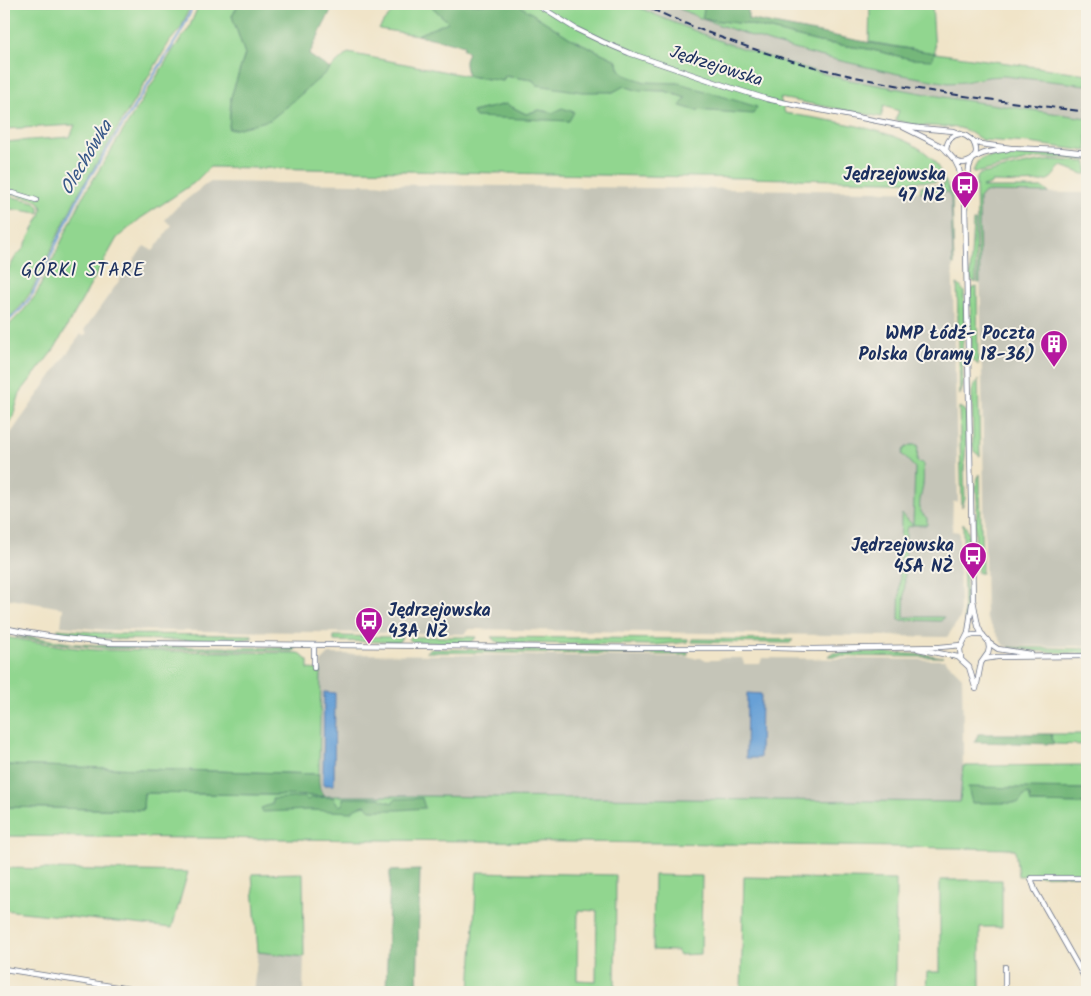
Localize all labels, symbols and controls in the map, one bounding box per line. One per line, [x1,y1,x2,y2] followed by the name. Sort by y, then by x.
[666,38,766,96] street label: Jędrzejowska
[53,114,122,201] water label: Olechówka
[843,161,946,211] place label: Jędrzejowska 47 NŻ
[950,170,980,209] bus stop icon: Jędrzejowska 47 NŻ
[21,256,145,286] district label: GÓRKI STARE
[858,320,1035,370] place label: WMP Łódź- Poczta Polska (bramy 18-36)
[1039,329,1069,368] building icon: WMP Łódź- Poczta Polska (bramy 18-36)
[851,532,954,582] place label: Jędrzejowska 45A NŻ
[958,541,988,580] bus stop icon: Jędrzejowska 45A NŻ
[388,597,491,647] place label: Jędrzejowska 43A NŻ
[354,606,384,645] bus stop icon: Jędrzejowska 43A NŻ

